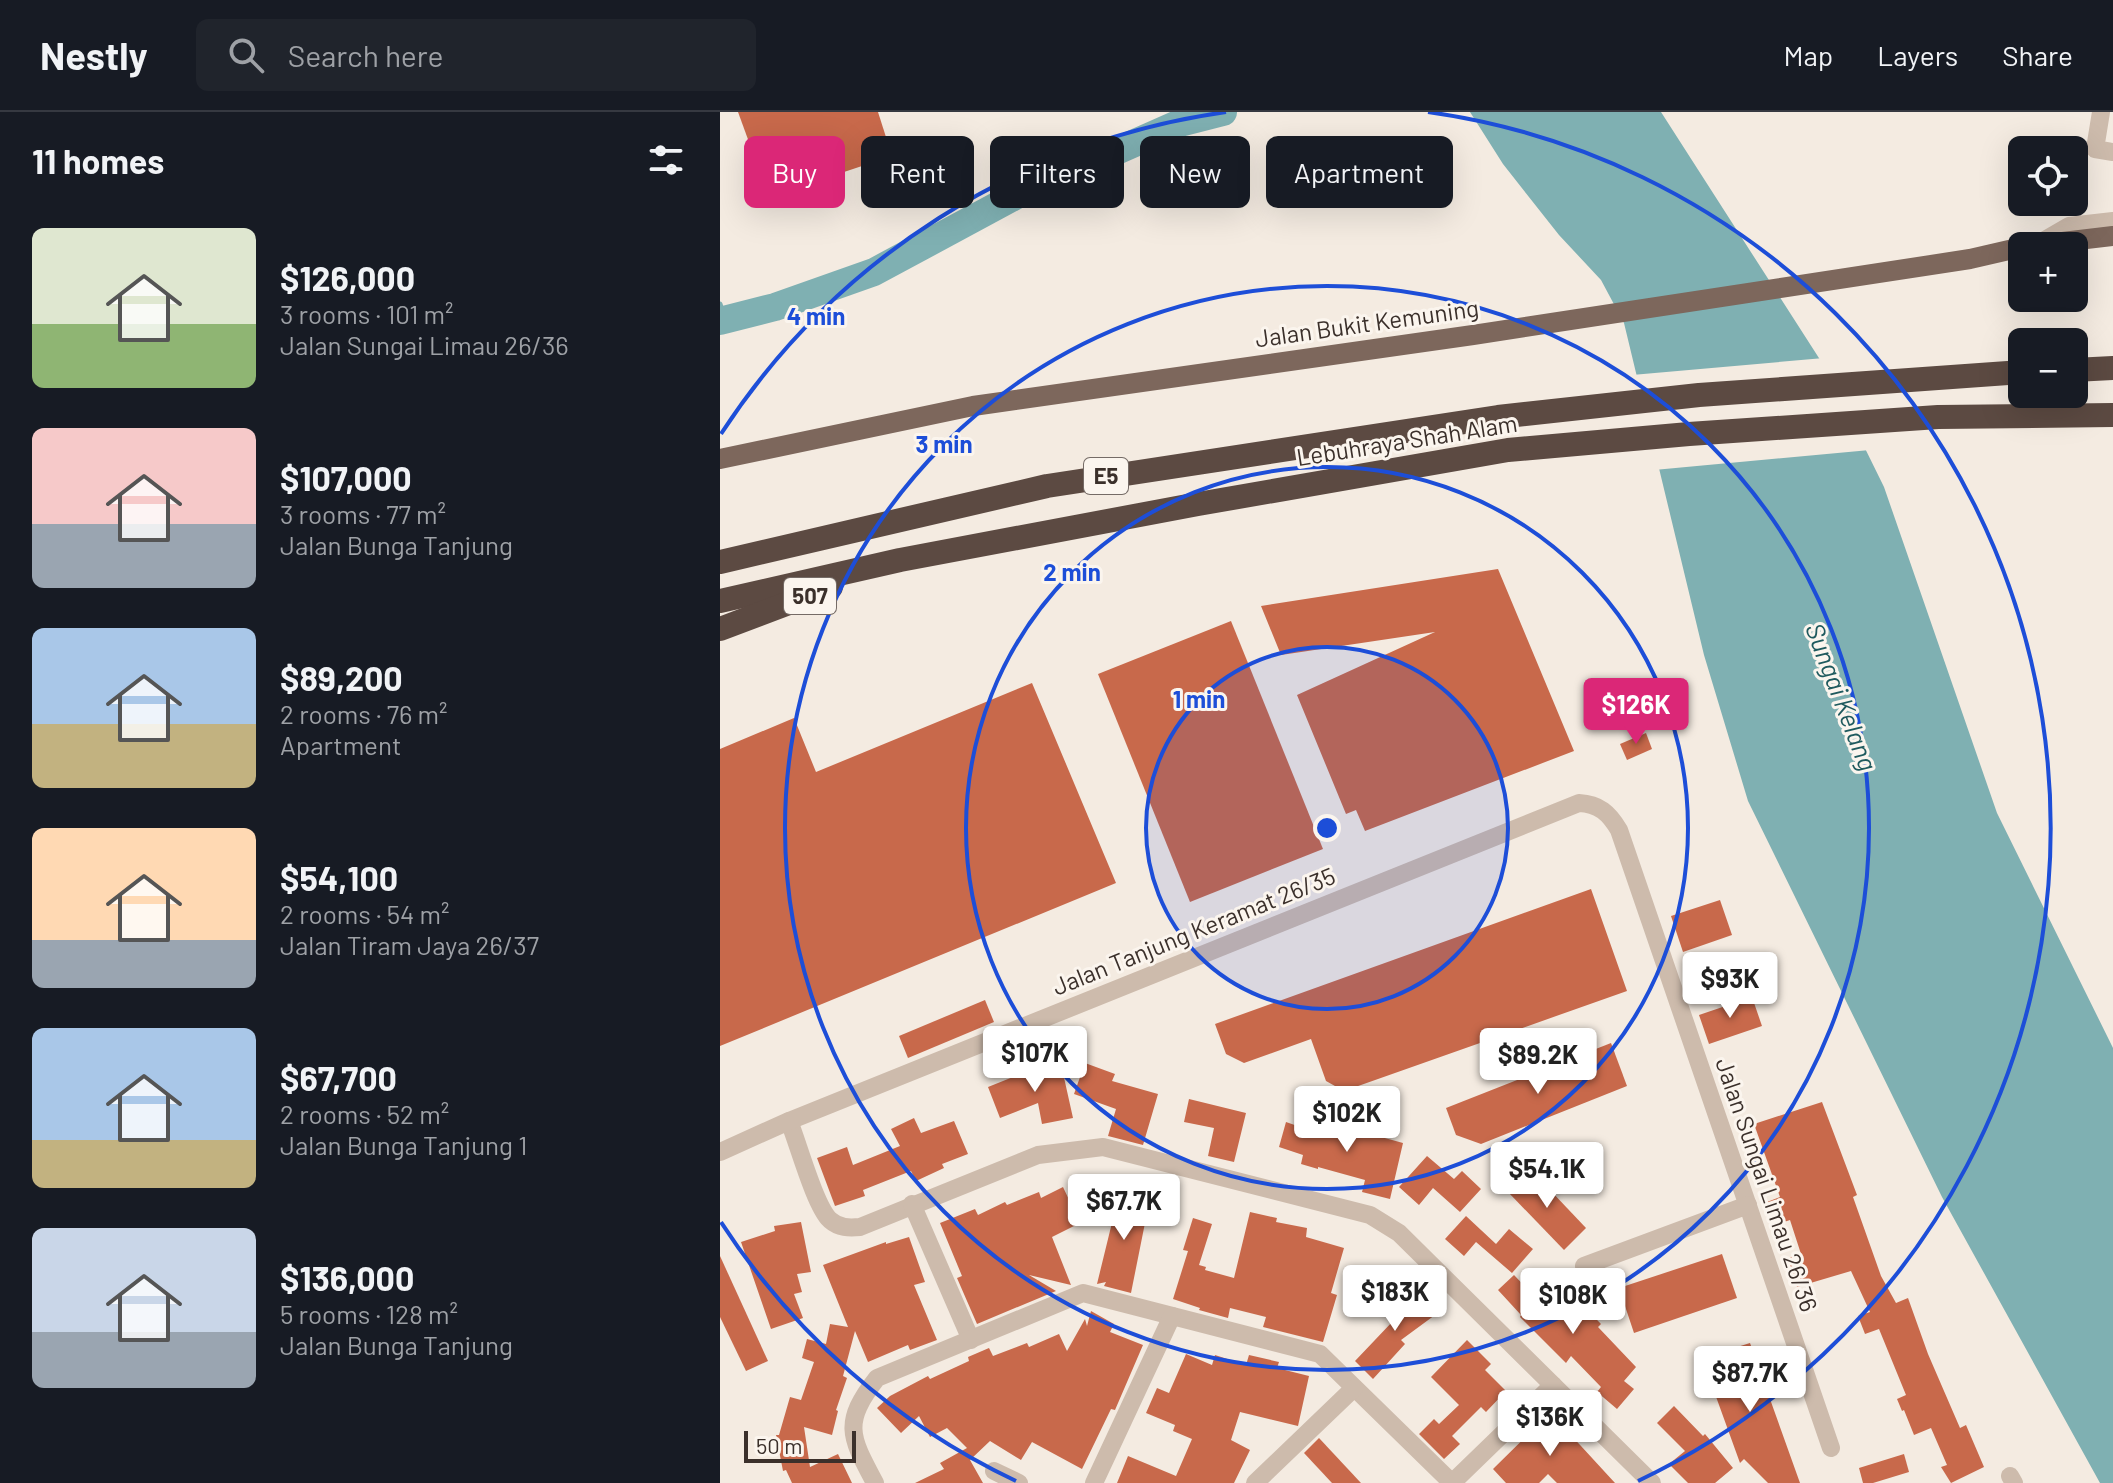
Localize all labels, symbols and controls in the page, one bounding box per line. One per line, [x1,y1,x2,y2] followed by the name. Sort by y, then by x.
[196,19,756,91] search box
[40,32,148,78] text: Nestly
[224,33,268,77] icon: search
[288,37,444,73] text: Search here
[1783,38,1833,72] text: Map
[1877,38,1958,72] text: Layers
[2002,38,2073,72] text: Share
[744,136,845,208] chip: Buy
[861,136,974,208] chip: Rent
[990,136,1124,208] chip: Filters
[1140,136,1250,208] chip: New
[1266,136,1453,208] chip: Apartment
[2008,136,2088,408] map controls
[2008,136,2088,216] button: locate
[644,138,688,182] icon: filters
[32,140,164,181] text: 11 homes
[2008,232,2088,312] button: +
[280,257,415,298] text: $126,000
[96,260,192,356] icon: home
[1253,292,1480,353] street label: Jalan Bukit Kemuning
[280,298,453,329] text: 3 rooms · 101 m²
[787,301,845,330] text: 4 min
[2008,328,2088,408] button: −
[280,329,569,360] text: Jalan Sungai Limau 26/36
[1294,408,1519,471] street label: Lebuhraya Shah Alam
[915,429,973,458] text: 3 min
[280,457,412,498] text: $107,000
[1084,458,1128,494] road number: E5
[96,460,192,556] icon: home
[280,498,446,529] text: 3 rooms · 77 m²
[280,529,513,560] text: Jalan Bunga Tanjung
[1043,557,1101,586] text: 2 min
[784,578,836,614] road number: 507
[1800,618,1885,775] water label: Sungai Kelang
[280,657,403,698] text: $89,200
[96,660,192,756] icon: home
[1580,678,1692,746] pin: $126K
[1173,684,1225,713] text: 1 min
[1602,688,1670,719] text: $126K
[280,698,448,729] text: 2 rooms · 76 m²
[280,729,401,760] text: Apartment
[1313,814,1341,842] centre of rings
[280,857,398,898] text: $54,100
[96,860,192,956] icon: home
[1048,860,1339,1001] street label: Jalan Tanjung Keramat 26/35
[280,898,450,929] text: 2 rooms · 54 m²
[280,929,539,960] text: Jalan Tiram Jaya 26/37
[1683,952,1777,1020] pin: $93K
[1701,962,1760,993] text: $93K
[979,1026,1091,1094] pin: $107K
[1473,1028,1603,1096] pin: $89.2K
[1001,1036,1069,1067] text: $107K
[1498,1038,1578,1069] text: $89.2K
[1710,1054,1825,1315] street label: Jalan Sungai Limau 26/36
[280,1057,397,1098] text: $67,700
[96,1060,192,1156] icon: home
[1291,1086,1403,1154] pin: $102K
[1312,1096,1382,1127] text: $102K
[280,1098,449,1129] text: 2 rooms · 52 m²
[280,1129,527,1160] text: Jalan Bunga Tanjung 1
[1482,1142,1612,1210] pin: $54.1K
[1508,1152,1586,1183] text: $54.1K
[1059,1174,1189,1242] pin: $67.7K
[1086,1184,1162,1215] text: $67.7K
[280,1257,414,1298] text: $136,000
[96,1260,192,1356] icon: home
[1339,1265,1451,1333] pin: $183K
[1517,1268,1629,1336] pin: $108K
[1361,1275,1429,1306] text: $183K
[1538,1278,1608,1309] text: $108K
[280,1298,458,1329] text: 5 rooms · 128 m²
[280,1329,513,1360] text: Jalan Bunga Tanjung
[1685,1346,1815,1414] pin: $87.7K
[1712,1356,1788,1387] text: $87.7K
[1494,1390,1606,1458] pin: $136K
[1516,1400,1584,1431] text: $136K
[744,1427,856,1463] scale bar
[756,1432,802,1458] text: 50 m

